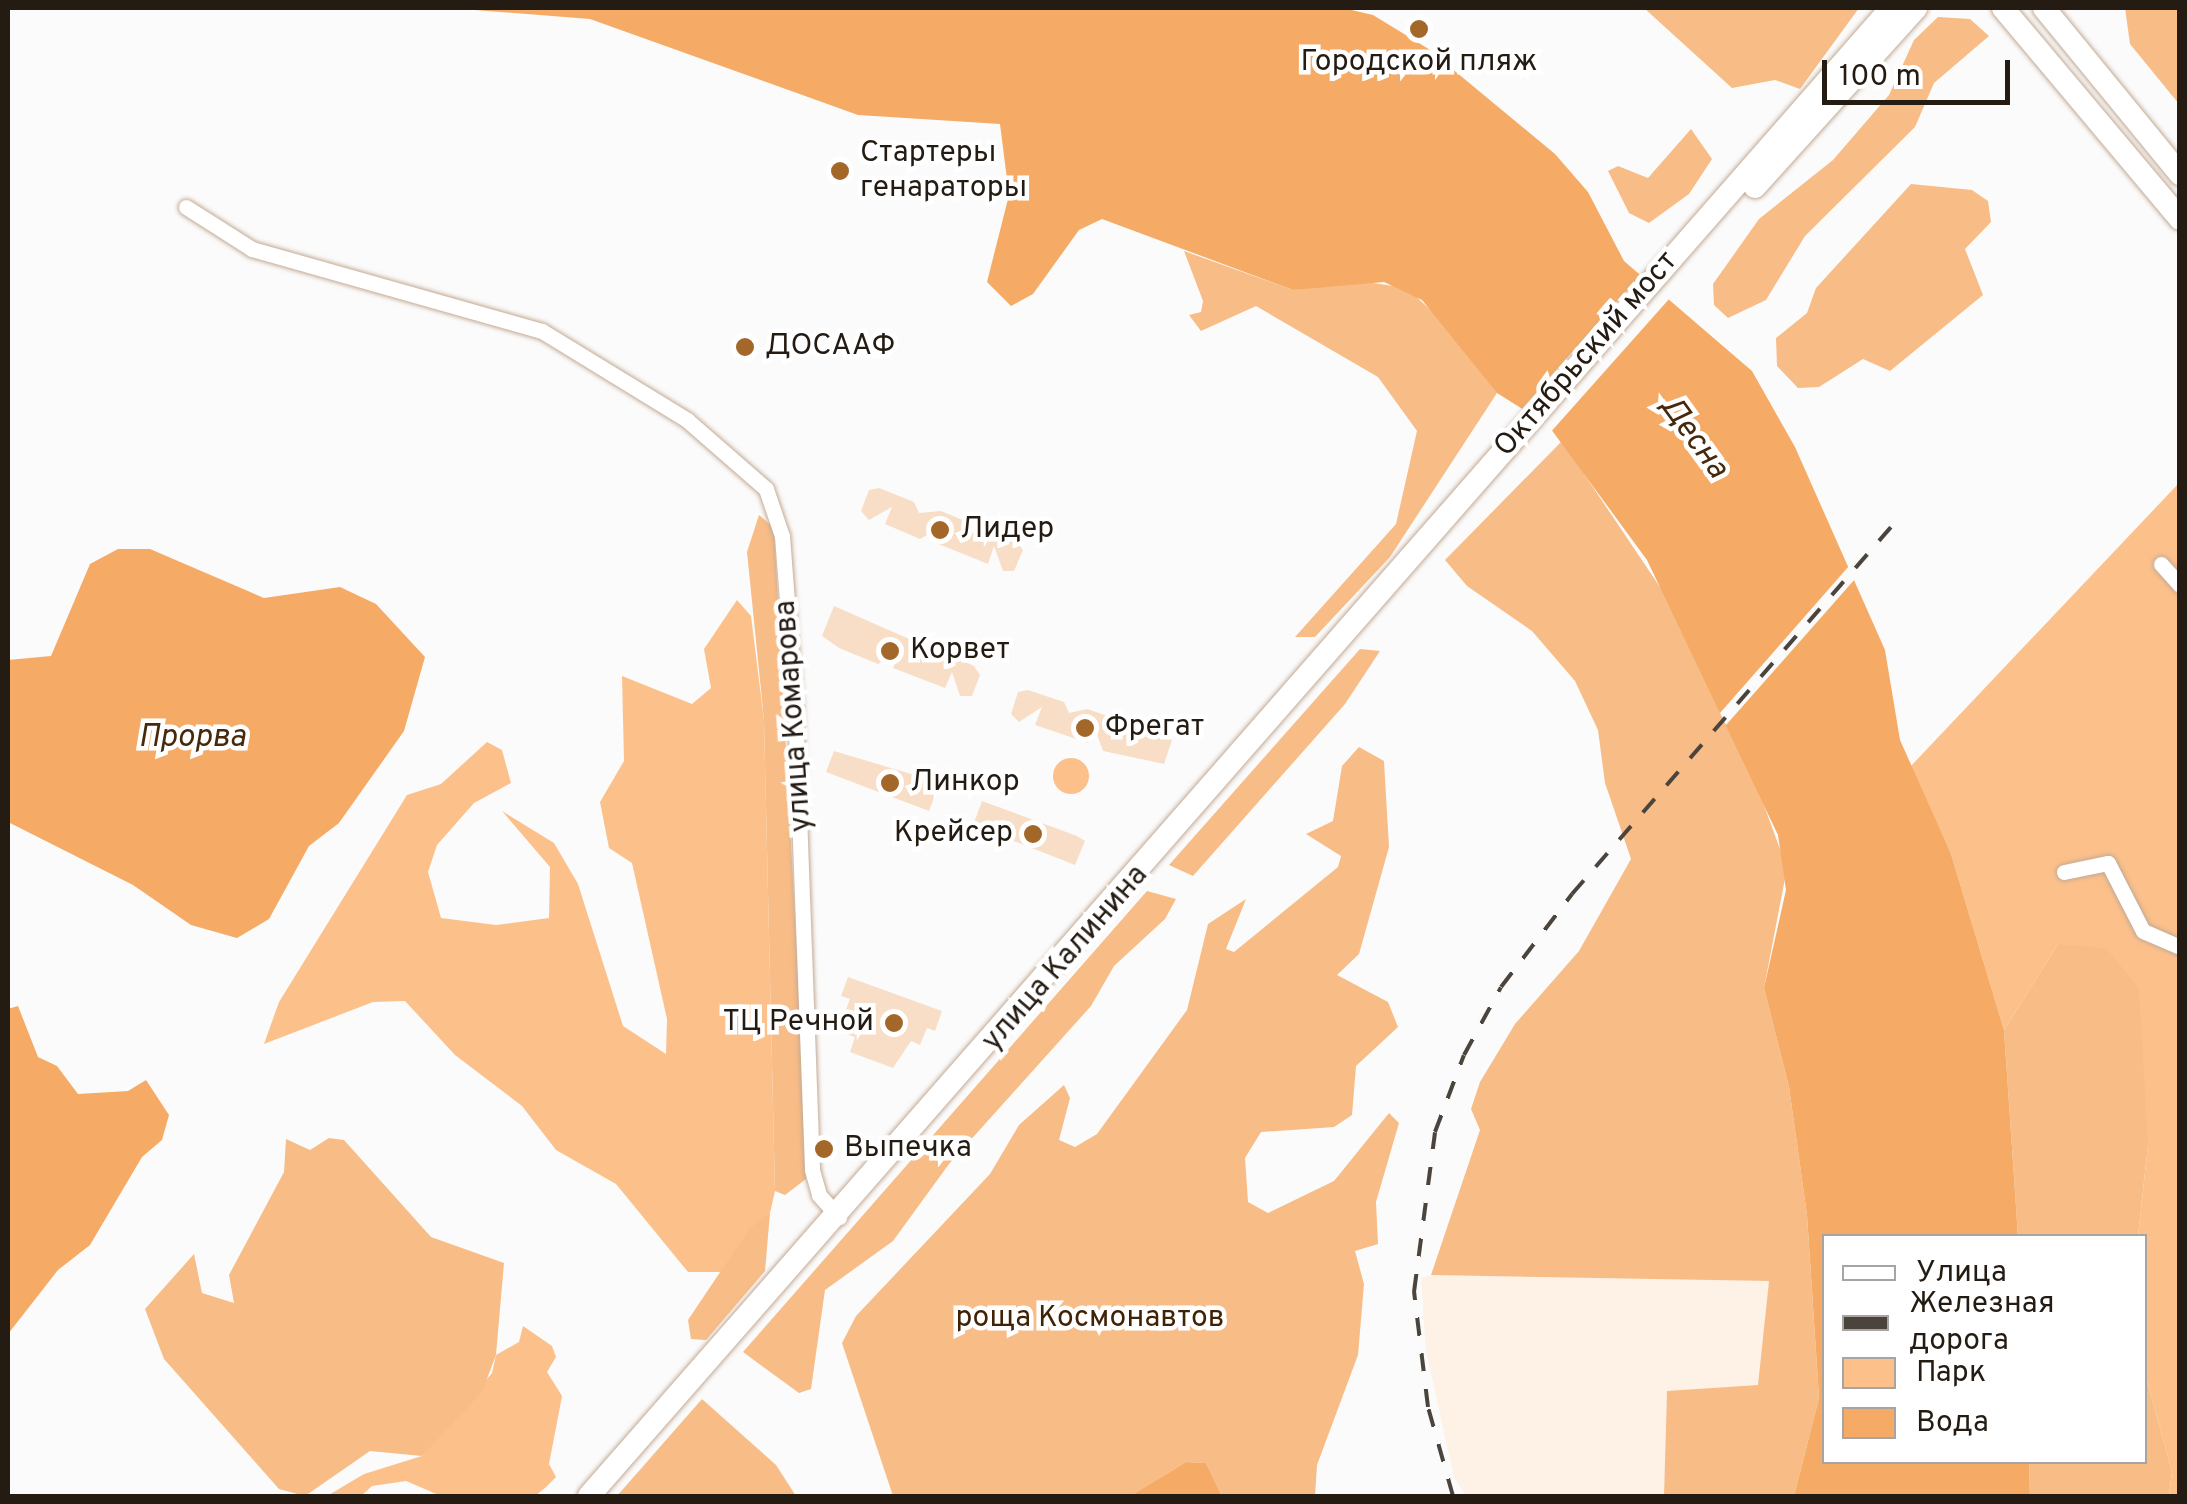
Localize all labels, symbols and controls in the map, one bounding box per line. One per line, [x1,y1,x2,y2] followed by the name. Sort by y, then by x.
[1408,18,1430,40] marker: Городской пляж
[1827,40,2014,102] scale bar
[1300,45,1538,81] place label: Городской пляж
[1839,59,1921,96] text: 100 m
[860,136,1027,206] place label: Стартеры генараторы
[829,160,851,182] marker: Стартеры генараторы
[1488,245,1686,465] street label: Октябрьский мост
[765,329,895,365] place label: ДОСААФ
[734,336,756,358] marker: ДОСААФ
[1650,389,1736,487] water label: Десна
[960,512,1054,548] place label: Лидер
[929,519,951,541] marker: Лидер
[769,599,821,833] street label: улица Комарова
[910,633,1010,669] place label: Корвет
[879,640,901,662] marker: Корвет
[1105,710,1204,746] place label: Фрегат
[1074,717,1096,739] marker: Фрегат
[138,719,246,757] water label: Прорва
[910,765,1020,801] place label: Линкор
[879,772,901,794] marker: Линкор
[894,816,1013,852] place label: Крейсер
[1022,823,1044,845] marker: Крейсер
[975,859,1157,1059] street label: улица Калинина
[722,1005,874,1041] place label: ТЦ Речной
[883,1012,905,1034] marker: ТЦ Речной
[844,1131,972,1167] place label: Выпечка
[813,1138,835,1160] marker: Выпечка
[1822,1234,2147,1464] legend
[1916,1255,2007,1292] text: Улица
[1909,1286,2055,1360] text: Железная дорога
[955,1301,1225,1337] park label: роща Космонавтов
[1916,1355,1986,1392] text: Парк
[1916,1405,1989,1442] text: Вода

